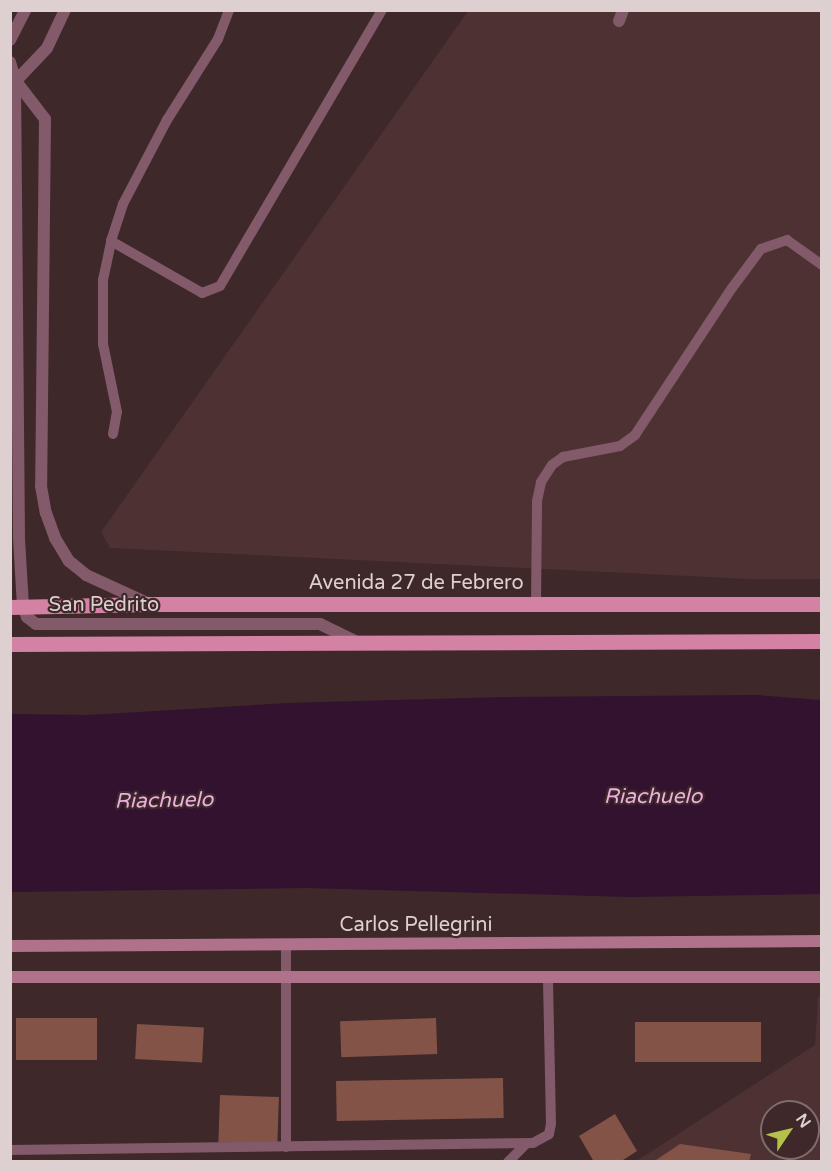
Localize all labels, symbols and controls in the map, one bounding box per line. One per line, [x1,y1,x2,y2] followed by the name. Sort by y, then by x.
[308,571,524,595] street label: Avenida 27 de Febrero
[49,593,159,617] street label: San Pedrito
[604,784,702,810] water label: Riachuelo
[115,788,213,814] water label: Riachuelo
[340,913,492,937] street label: Carlos Pellegrini
[760,1100,820,1160] north arrow
[791,1110,815,1132] text: N

